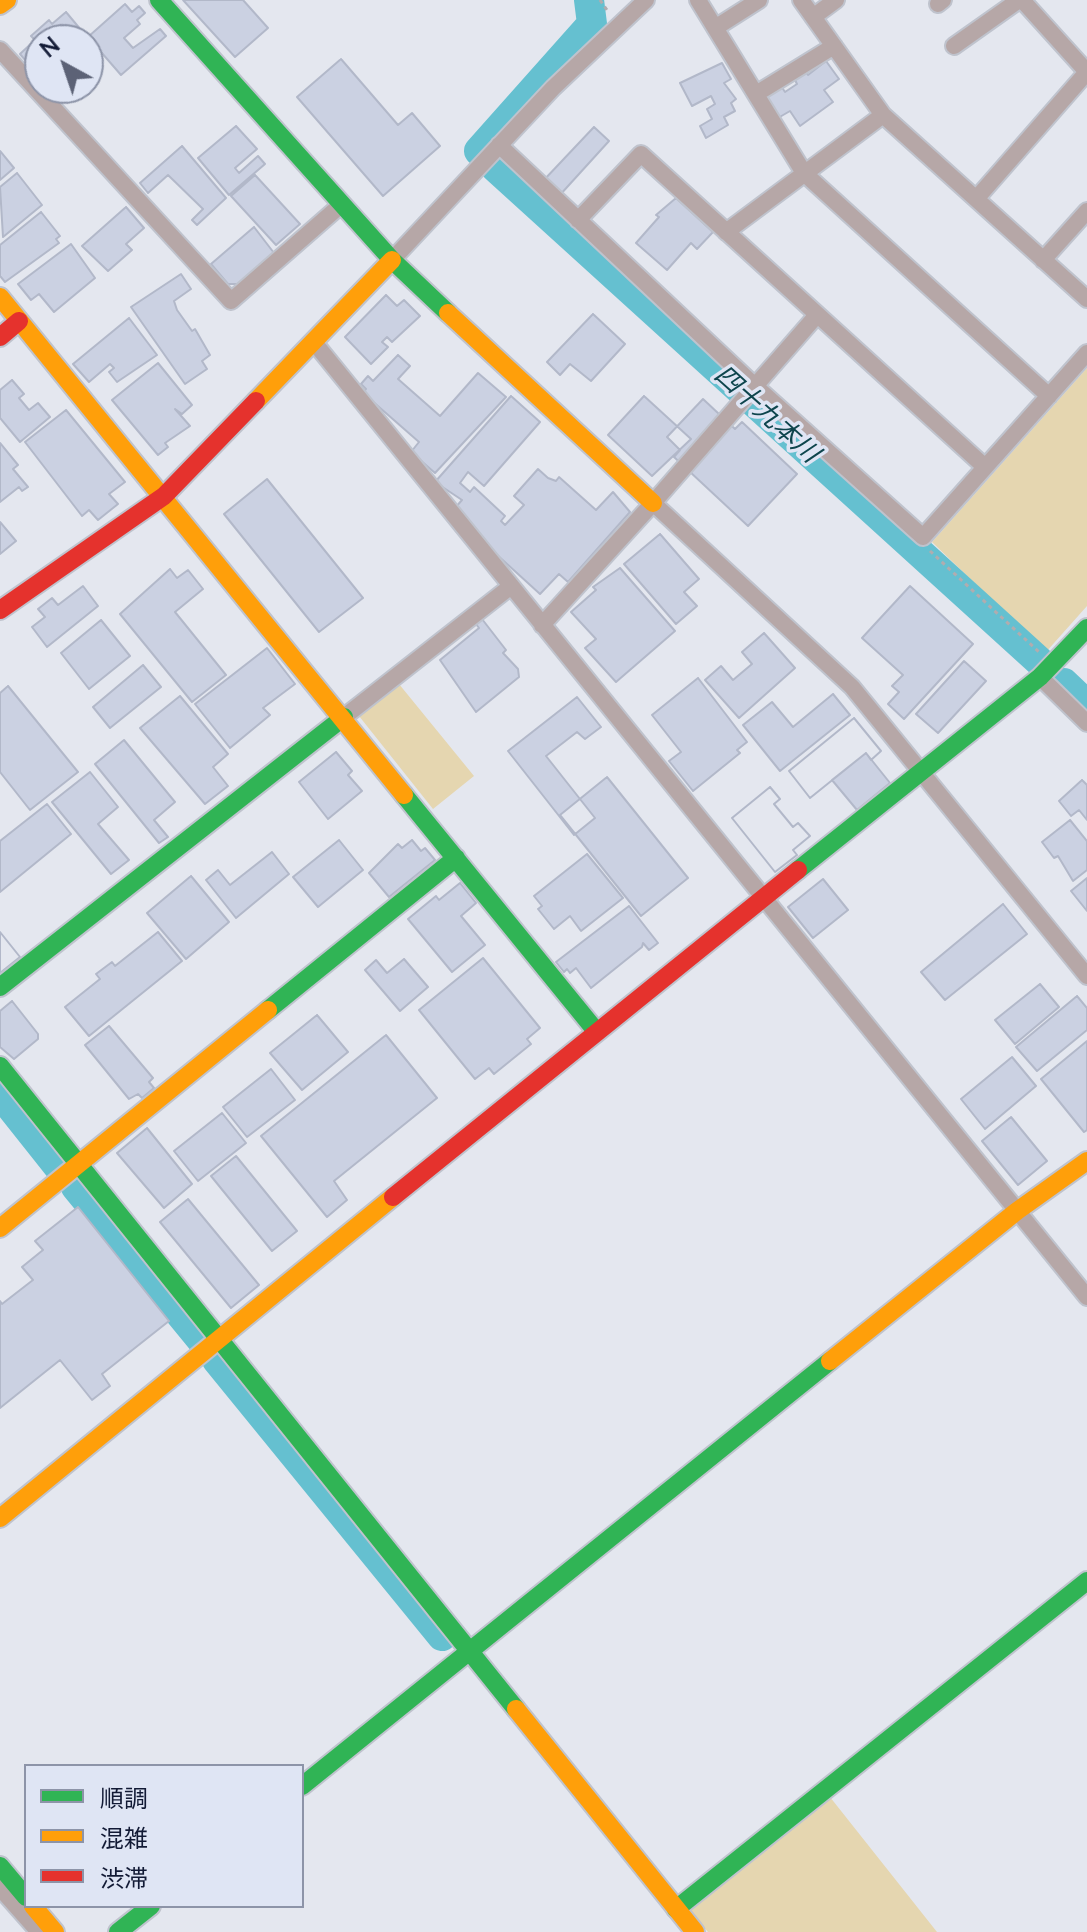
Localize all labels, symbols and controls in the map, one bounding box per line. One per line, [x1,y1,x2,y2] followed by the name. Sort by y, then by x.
[24,24,104,104] north arrow
[34,31,65,63] text: N
[708,359,826,469] water label: 四十九本川
[24,1764,304,1908] legend
[100,1783,148,1812] text: 順調
[100,1823,148,1852] text: 混雑
[100,1863,148,1892] text: 渋滞

